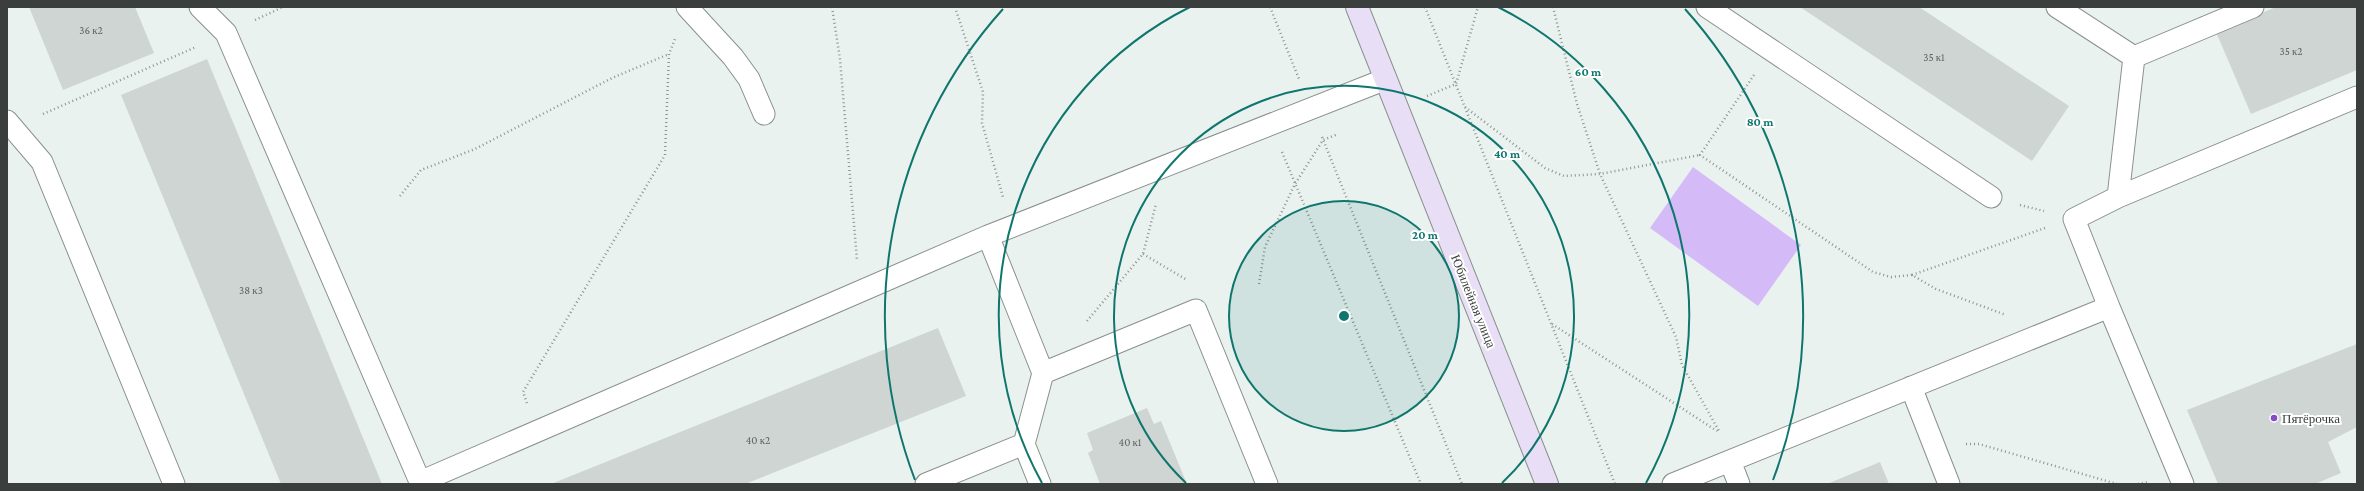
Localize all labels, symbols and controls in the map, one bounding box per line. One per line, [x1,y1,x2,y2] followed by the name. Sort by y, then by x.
[79,24,103,36] house number: 36 к2
[2279,45,2303,57] house number: 35 к2
[1923,51,1945,63] house number: 35 к1
[1575,65,1602,79] text: 60 m
[1747,115,1774,129] text: 80 m
[1494,147,1521,161] text: 40 m
[1412,228,1439,242] text: 20 m
[1448,252,1499,350] street label: Юбилейная улица
[239,284,263,296] house number: 38 к3
[1337,309,1351,323] centre of rings
[2282,411,2340,426] place label: Пятёрочка
[2269,413,2279,423] marker: Пятёрочка
[746,434,770,446] house number: 40 к2
[1119,436,1142,448] house number: 40 к1

